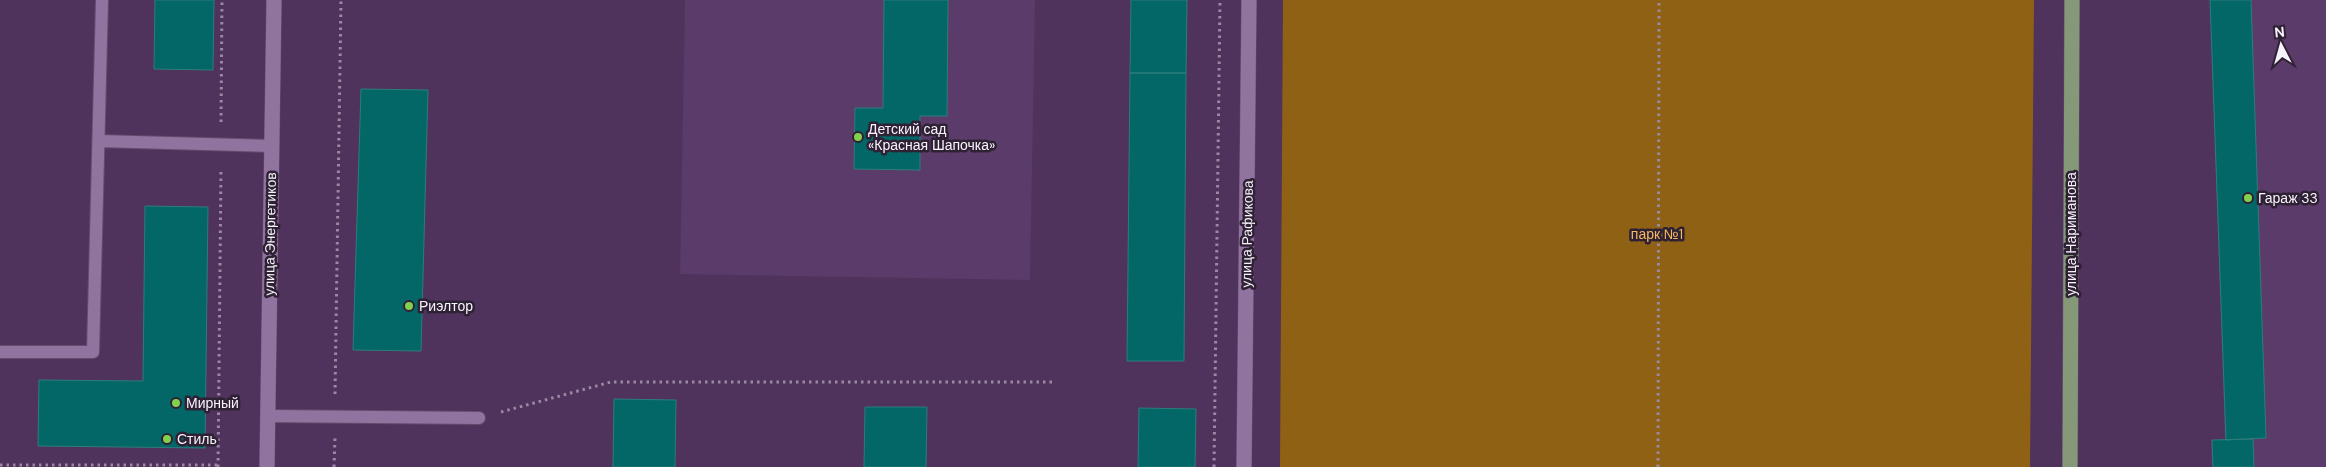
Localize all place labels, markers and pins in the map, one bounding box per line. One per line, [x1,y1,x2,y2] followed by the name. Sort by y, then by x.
[868,120,995,154] place label: Детский сад «Красная Шапочка»
[852,131,864,143] marker: Детский сад «Красная Шапочка»
[2258,189,2318,207] place label: Гараж 33
[2242,192,2254,204] marker: Гараж 33
[419,297,473,315] place label: Риэлтор
[403,300,415,312] marker: Риэлтор
[186,394,239,412] place label: Мирный
[170,397,182,409] marker: Мирный
[177,430,217,448] place label: Стиль
[161,433,173,445] marker: Стиль

